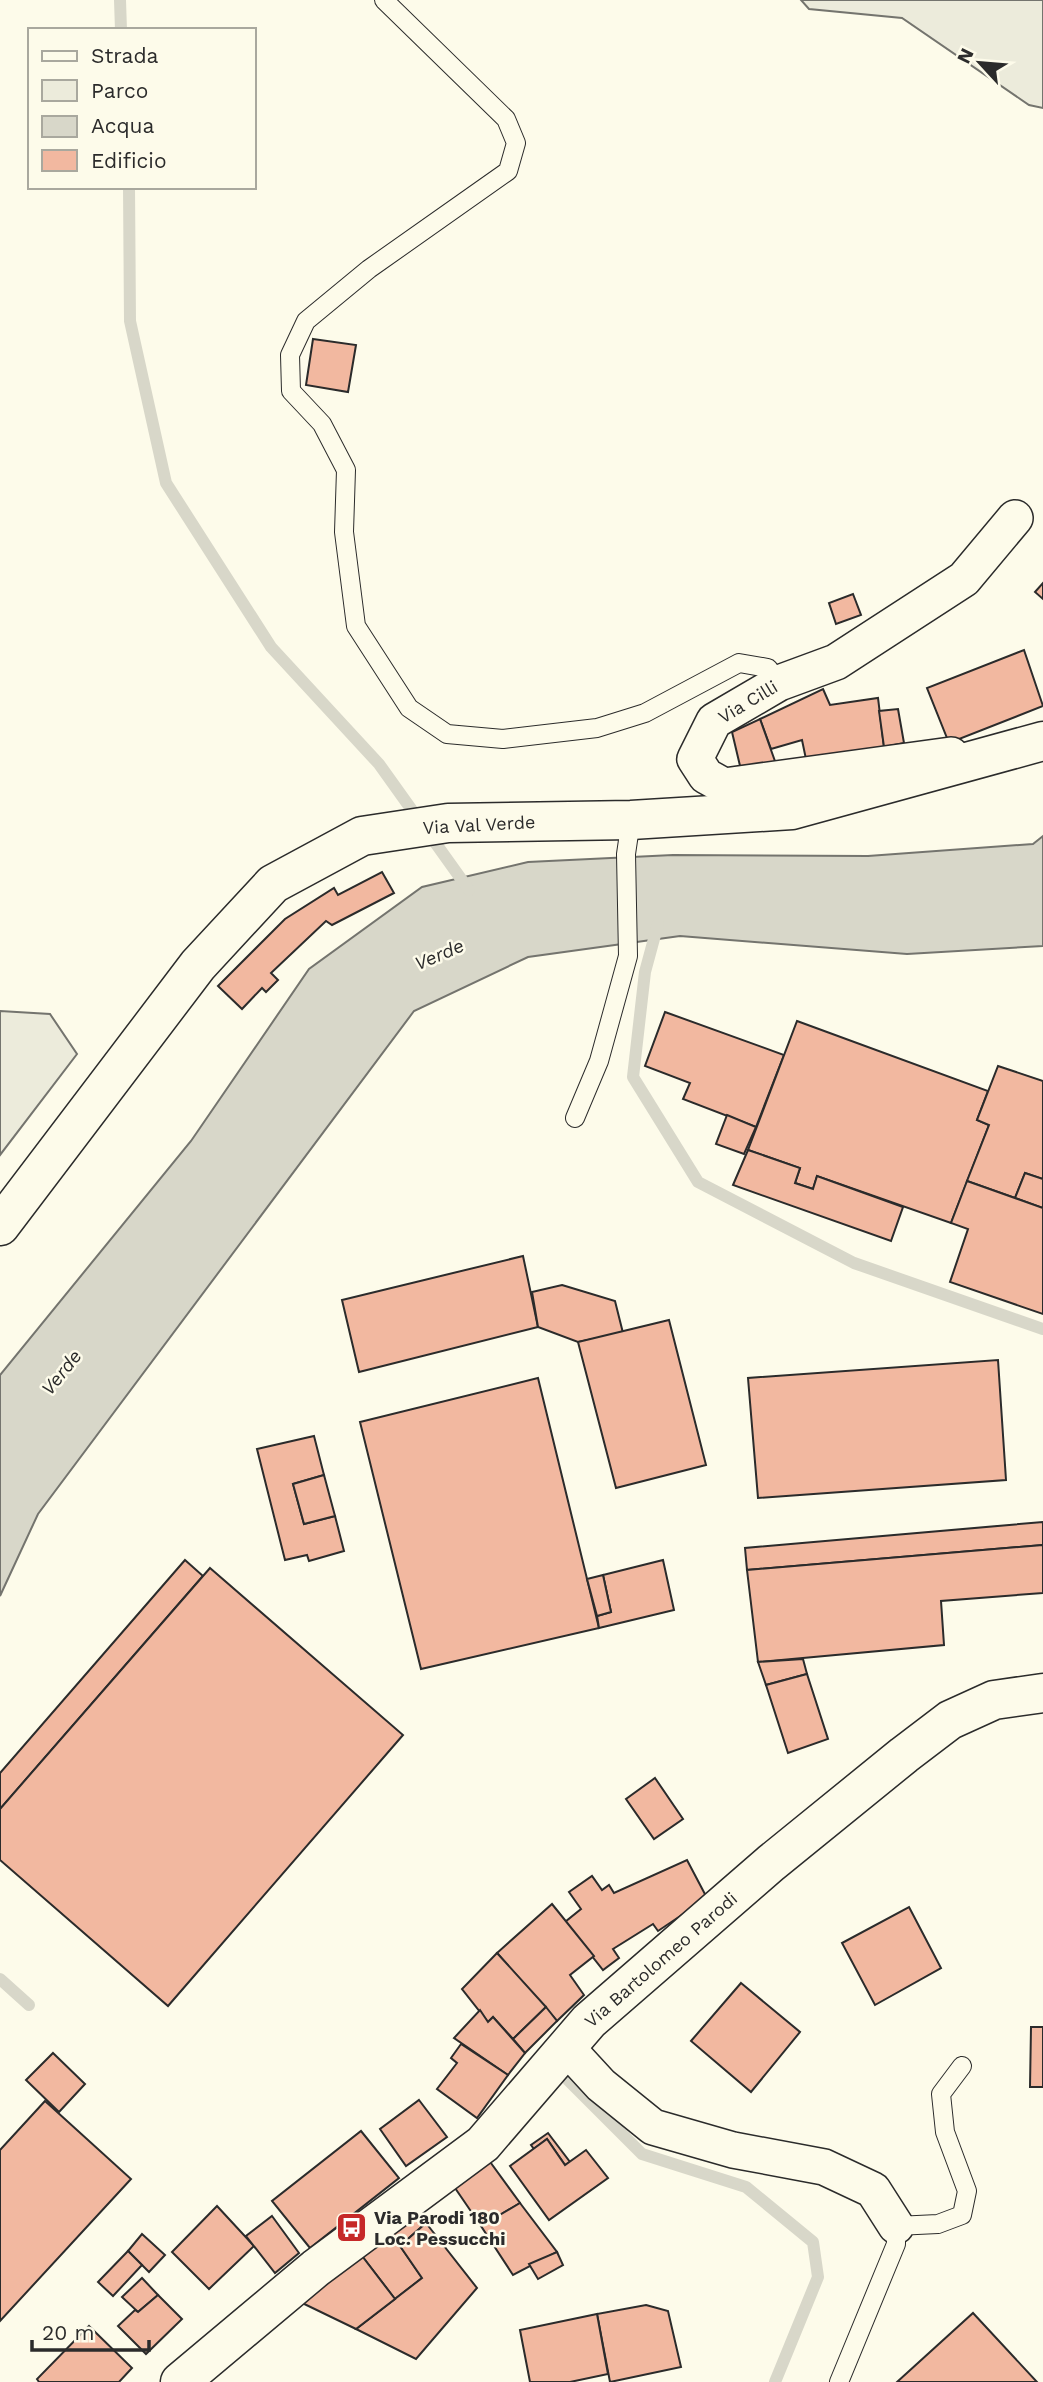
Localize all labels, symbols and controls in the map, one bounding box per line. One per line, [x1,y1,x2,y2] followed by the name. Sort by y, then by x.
[28,28,256,189] legend
[945,28,1015,98] north arrow
[91,43,159,68] text: Strada
[952,44,979,67] text: N
[91,78,148,103] text: Parco
[91,113,155,138] text: Acqua
[91,148,167,173] text: Edificio
[714,676,781,727] street label: Via Cilli
[422,811,536,838] street label: Via Val Verde
[411,934,467,975] water label: Verde
[36,1345,87,1400] water label: Verde
[580,1888,741,2032] street label: Via Bartolomeo Parodi
[374,2207,505,2249] place label: Via Parodi 180 Loc. Pessucchi
[334,2211,368,2245] bus stop icon: Via Parodi 180 Loc. Pessucchi
[32,2308,149,2352] scale bar
[42,2320,94,2345] text: 20 m

